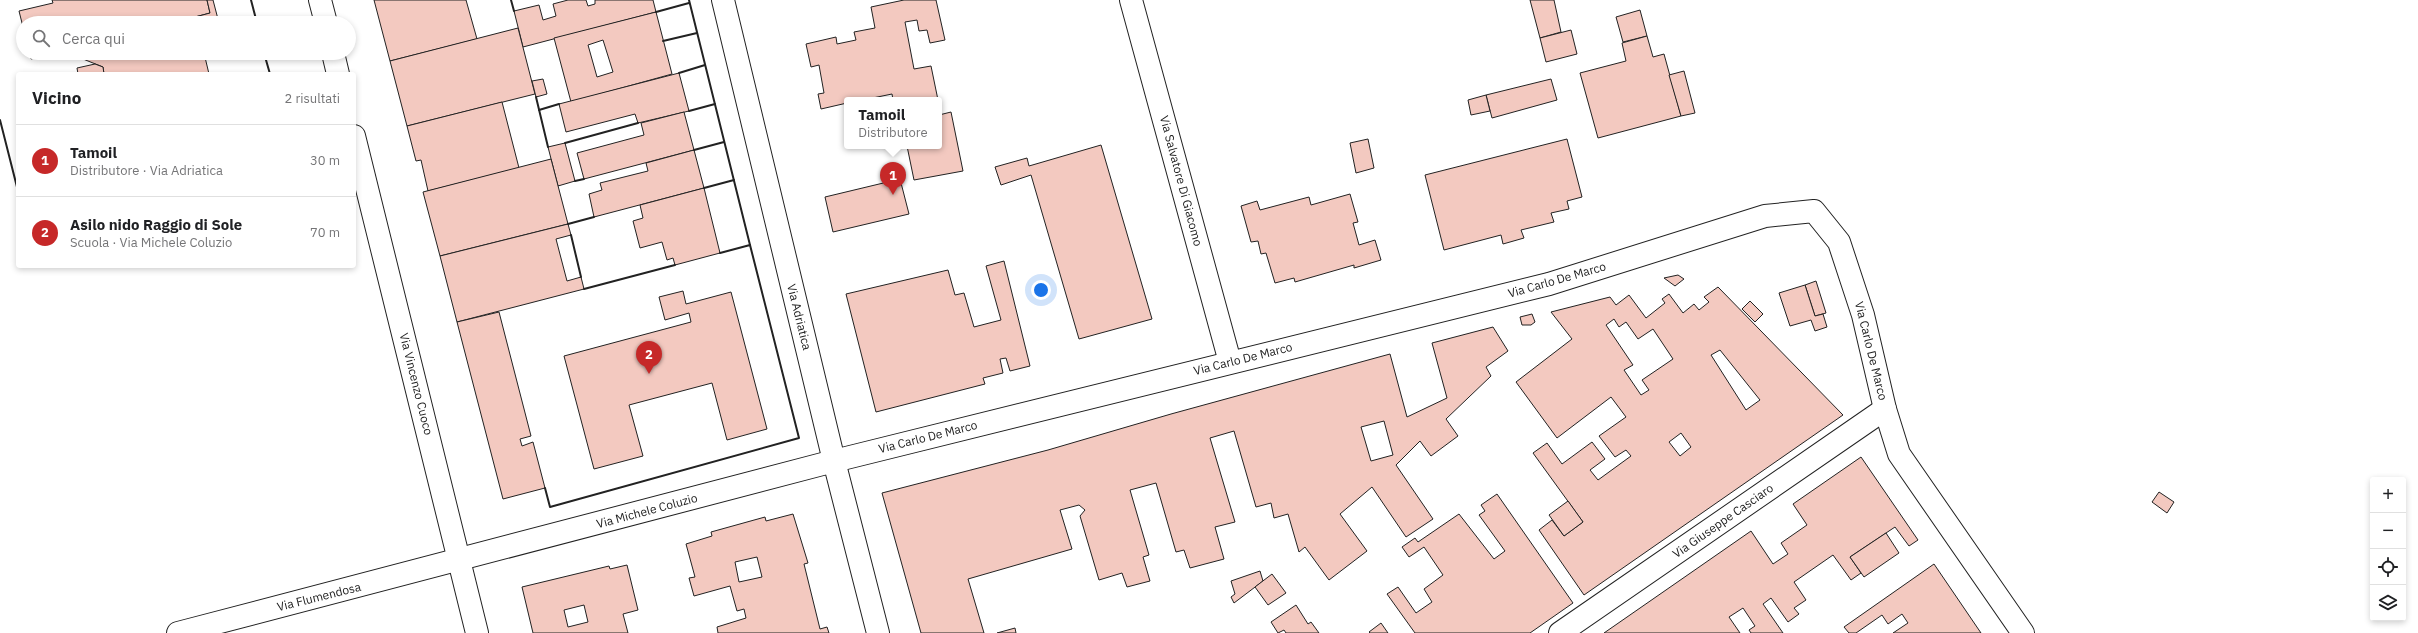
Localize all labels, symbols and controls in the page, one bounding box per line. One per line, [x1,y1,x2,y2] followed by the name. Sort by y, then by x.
[16,16,356,60] search box
[30,27,52,49] icon: search
[62,29,125,48] text: Cerca qui
[32,87,81,109] text: Vicino
[285,90,340,107] text: 2 risultati
[844,97,942,149] popup
[858,105,905,124] text: Tamoil
[1157,114,1206,248] street label: Via Salvatore Di Giacomo
[858,124,928,141] text: Distributore
[70,143,117,162] text: Tamoil
[41,152,49,169] text: 1
[310,152,340,169] text: 30 m
[70,162,223,179] text: Distributore · Via Adriatica
[880,162,906,195] pin: 1
[70,215,242,234] text: Asilo nido Raggio di Sole
[41,224,49,241] text: 2
[310,224,340,241] text: 70 m
[70,234,232,251] text: Scuola · Via Michele Coluzio
[1506,258,1608,301] street label: Via Carlo De Marco
[1031,280,1051,300] your location
[784,282,815,352] street label: Via Adriatica
[1852,300,1891,402] street label: Via Carlo De Marco
[397,331,436,437] street label: Via Vincenzo Cuoco
[1192,339,1294,378] street label: Via Carlo De Marco
[636,341,662,374] pin: 2
[877,417,979,456] street label: Via Carlo De Marco
[2370,477,2406,621] map controls
[2370,477,2406,513] button: +
[1669,480,1776,561] street label: Via Giuseppe Casciaro
[595,490,699,531] street label: Via Michele Coluzio
[2370,513,2406,549] button: −
[2370,549,2406,585] button: locate
[275,579,363,614] street label: Via Flumendosa
[2370,585,2406,621] button: layers

